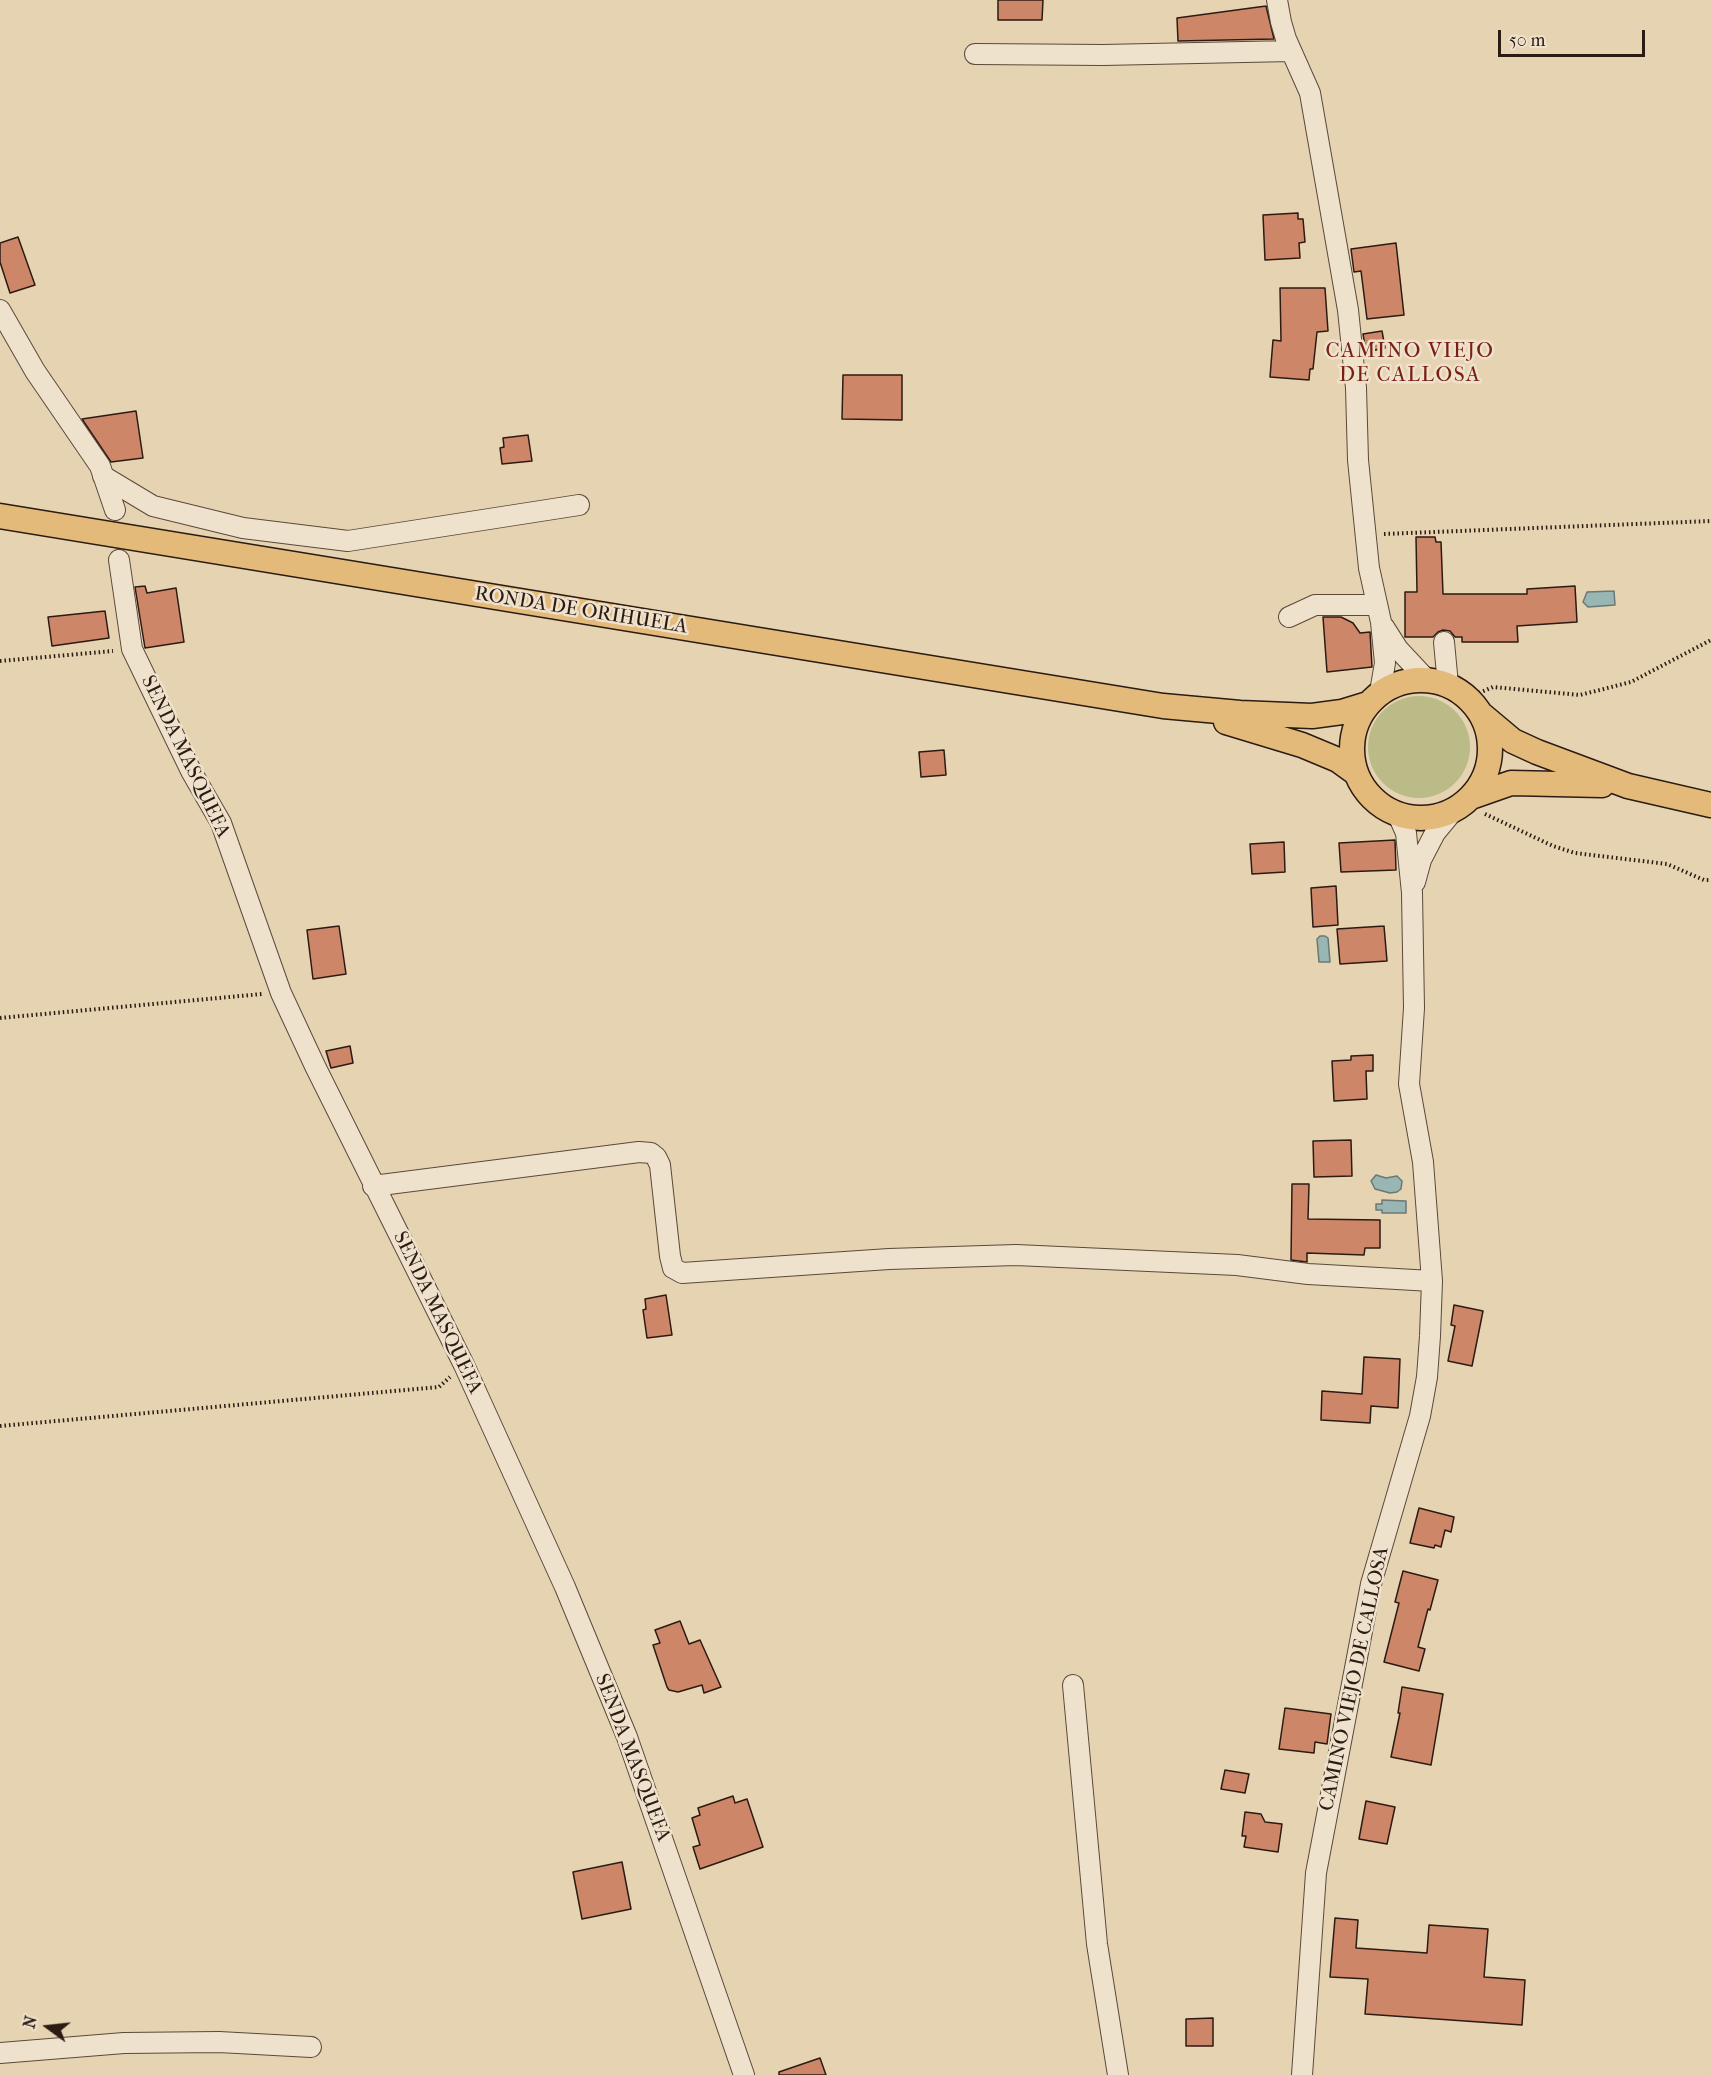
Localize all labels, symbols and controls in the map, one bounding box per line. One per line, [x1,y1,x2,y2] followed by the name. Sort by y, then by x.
[1501,18,1648,56] scale bar
[1509,30,1545,51] text: 50 m
[1326,339,1494,389] district label: CAMINO VIEJO DE CALLOSA
[473,582,689,640] street label: RONDA DE ORIHUELA
[135,672,235,842] street label: SENDA MASQUEFA
[387,1228,487,1398] street label: SENDA MASQUEFA
[1315,1545,1395,1813] street label: CAMINO VIEJO DE CALLOSA
[589,1671,675,1845] street label: SENDA MASQUEFA
[18,1997,78,2057] north arrow
[19,2014,41,2031] text: N

